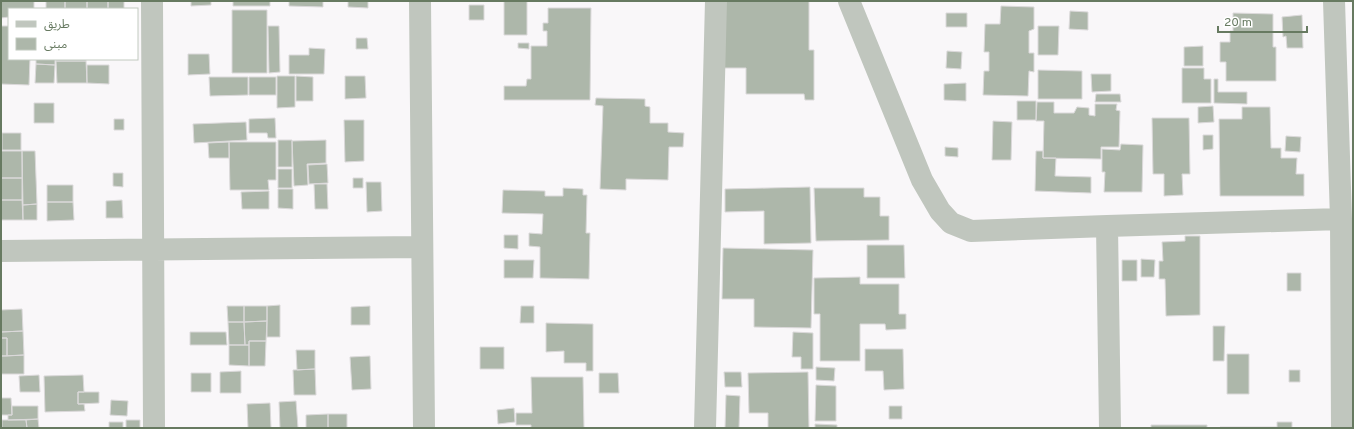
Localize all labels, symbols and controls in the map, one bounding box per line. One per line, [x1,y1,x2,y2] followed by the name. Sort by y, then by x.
[8,8,138,60] legend
[1218,8,1307,34] scale bar
[1224,15,1252,31] text: 20 m
[44,17,70,33] text: طريق
[44,37,67,53] text: مبنى

